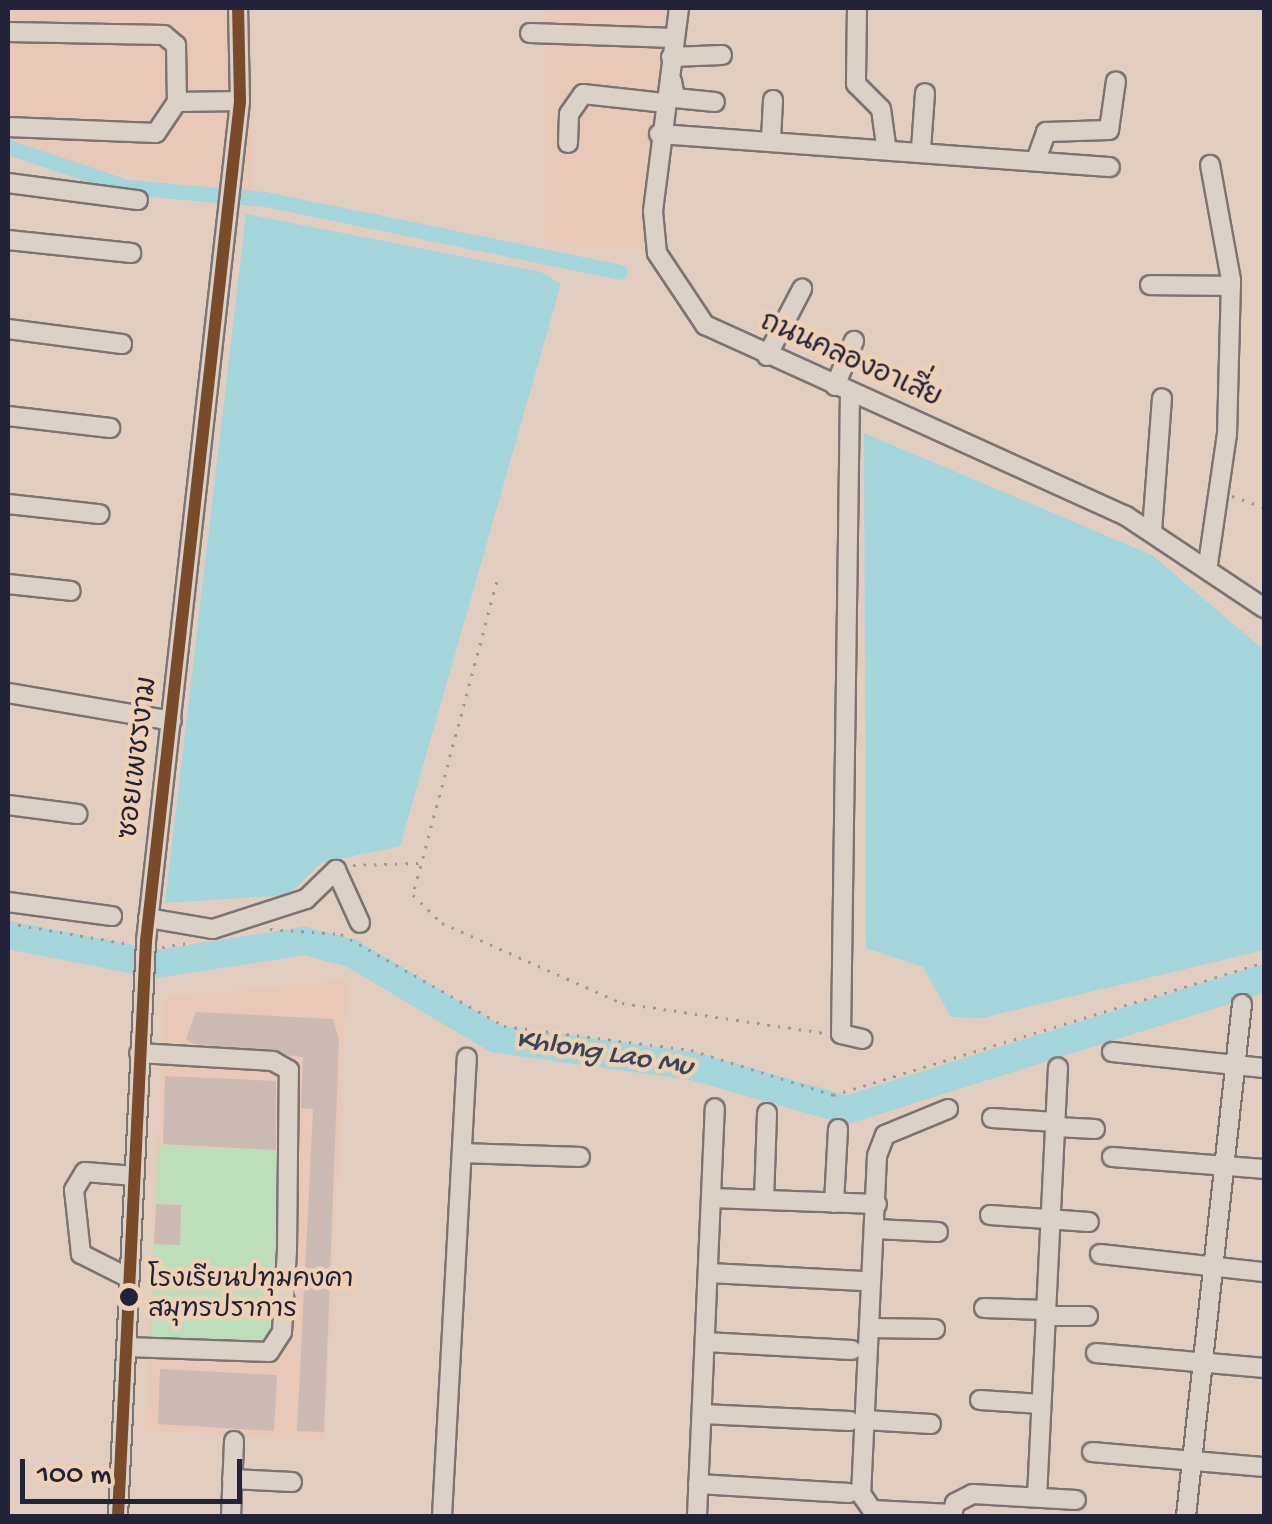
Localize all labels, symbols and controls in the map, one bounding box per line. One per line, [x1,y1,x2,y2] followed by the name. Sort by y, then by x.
[754,307,946,417] street label: ถนนคลองอาเสี่ย
[113,675,167,841] street label: ซอยเพชรงาม
[513,1023,695,1087] water label: Khlong Lao Mu
[148,1266,353,1328] place label: โรงเรียนปทุมคงคา สมุทรปราการ
[119,1287,139,1307] marker: โรงเรียนปทุมคงคา สมุทรปราการ
[25,1439,248,1501] scale bar
[37,1459,112,1494] text: 100 m

